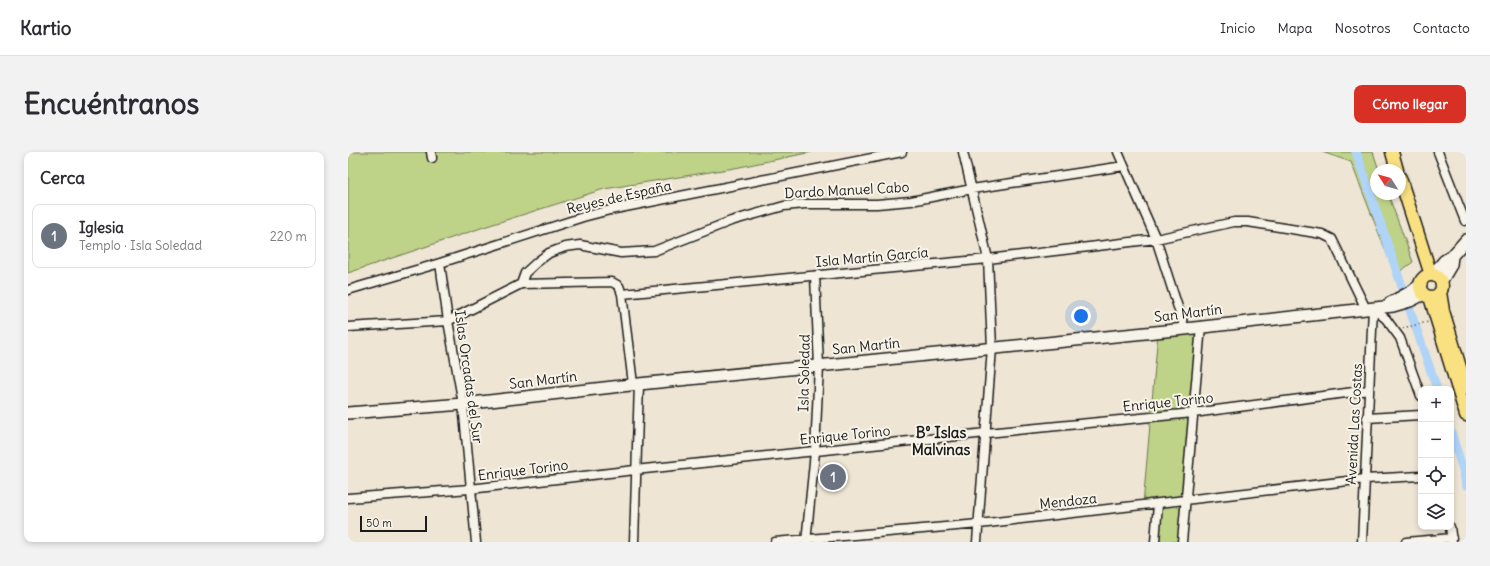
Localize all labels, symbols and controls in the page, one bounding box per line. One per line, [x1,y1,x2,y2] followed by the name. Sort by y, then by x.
[20,16,72,40] text: Kartio
[1220,19,1255,37] text: Inicio
[1277,19,1313,37] text: Mapa
[1335,19,1391,37] text: Nosotros
[1413,19,1470,37] text: Contacto
[1354,85,1466,123] button: Cómo llegar
[24,86,199,122] text: Encuéntranos
[1370,164,1406,200] north arrow
[40,167,85,189] text: Cerca
[565,176,673,218] street label: Reyes de España
[784,178,910,202] street label: Dardo Manuel Cabo
[79,218,124,237] text: Iglesia
[51,228,57,245] text: 1
[270,228,307,245] text: 220 m
[79,237,202,254] text: Templo · Isla Soledad
[815,243,929,271] street label: Isla Martín García
[1153,300,1223,326] street label: San Martín
[1071,306,1091,326] your location
[451,309,487,445] street label: Islas Orcadas del Sur
[831,333,901,359] street label: San Martín
[794,334,814,412] street label: Isla Soledad
[1342,363,1366,485] street label: Avenida Las Costas
[508,367,578,393] street label: San Martín
[1418,386,1454,530] map controls
[1418,386,1454,422] button: +
[1122,388,1214,416] street label: Enrique Torino
[799,421,891,449] street label: Enrique Torino
[1418,422,1454,458] button: −
[912,423,971,459] district label: B° Islas Malvinas
[477,456,569,484] street label: Enrique Torino
[1418,458,1454,494] button: locate
[820,462,846,492] pin: 1
[1038,489,1098,513] street label: Mendoza
[1418,494,1454,530] button: layers
[360,514,427,533] scale bar
[366,516,392,530] text: 50 m

